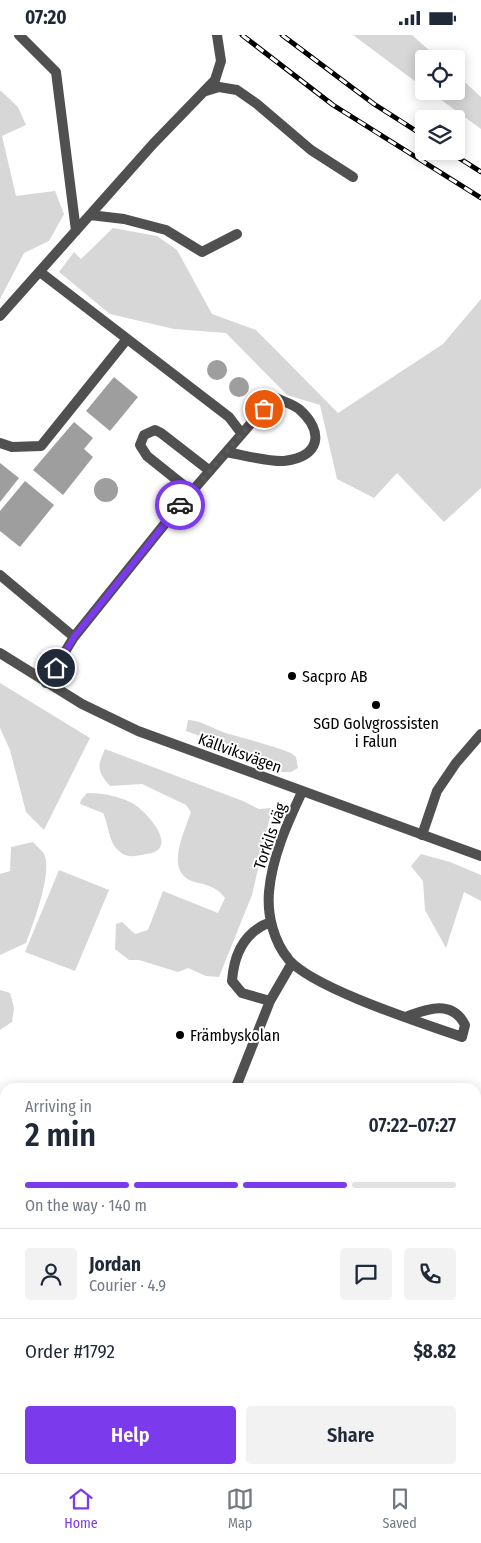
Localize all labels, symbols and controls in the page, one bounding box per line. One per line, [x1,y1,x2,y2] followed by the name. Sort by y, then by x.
[25,6,67,29] text: 07:20
[415,50,465,160] map controls
[415,50,465,100] button: locate
[415,110,465,160] button: layers
[243,388,285,430] pin
[250,395,278,423] icon: bag
[155,480,205,530] courier
[166,491,194,519] icon: car
[35,647,77,689] pin
[42,654,70,682] icon: home
[302,667,368,686] place label: Sacpro AB
[286,670,298,682] marker: Sacpro AB
[370,699,382,711] marker: SGD Golvgrossisten i Falun
[313,714,439,751] place label: SGD Golvgrossisten i Falun
[196,729,284,777] street label: Källviksvägen
[250,800,290,872] street label: Torkils väg
[190,1026,280,1045] place label: Främbyskolan
[174,1029,186,1041] marker: Främbyskolan
[25,1097,92,1116] text: Arriving in
[369,1114,456,1137] text: 07:22–07:27
[25,1116,96,1154] text: 2 min
[25,1196,147,1215] text: On the way · 140 m
[25,1248,77,1300] button: person
[340,1248,392,1300] button: chat
[404,1248,456,1300] button: phone
[89,1253,141,1276] text: Jordan
[89,1276,166,1295] text: Courier · 4.9
[25,1340,115,1363] text: Order #1792
[413,1340,456,1363] text: $8.82
[25,1406,236,1464] button: Help
[246,1406,456,1464] button: Share
[64,1485,98,1532] tab: Home
[226,1485,254,1532] tab: Map
[383,1485,417,1532] tab: Saved

